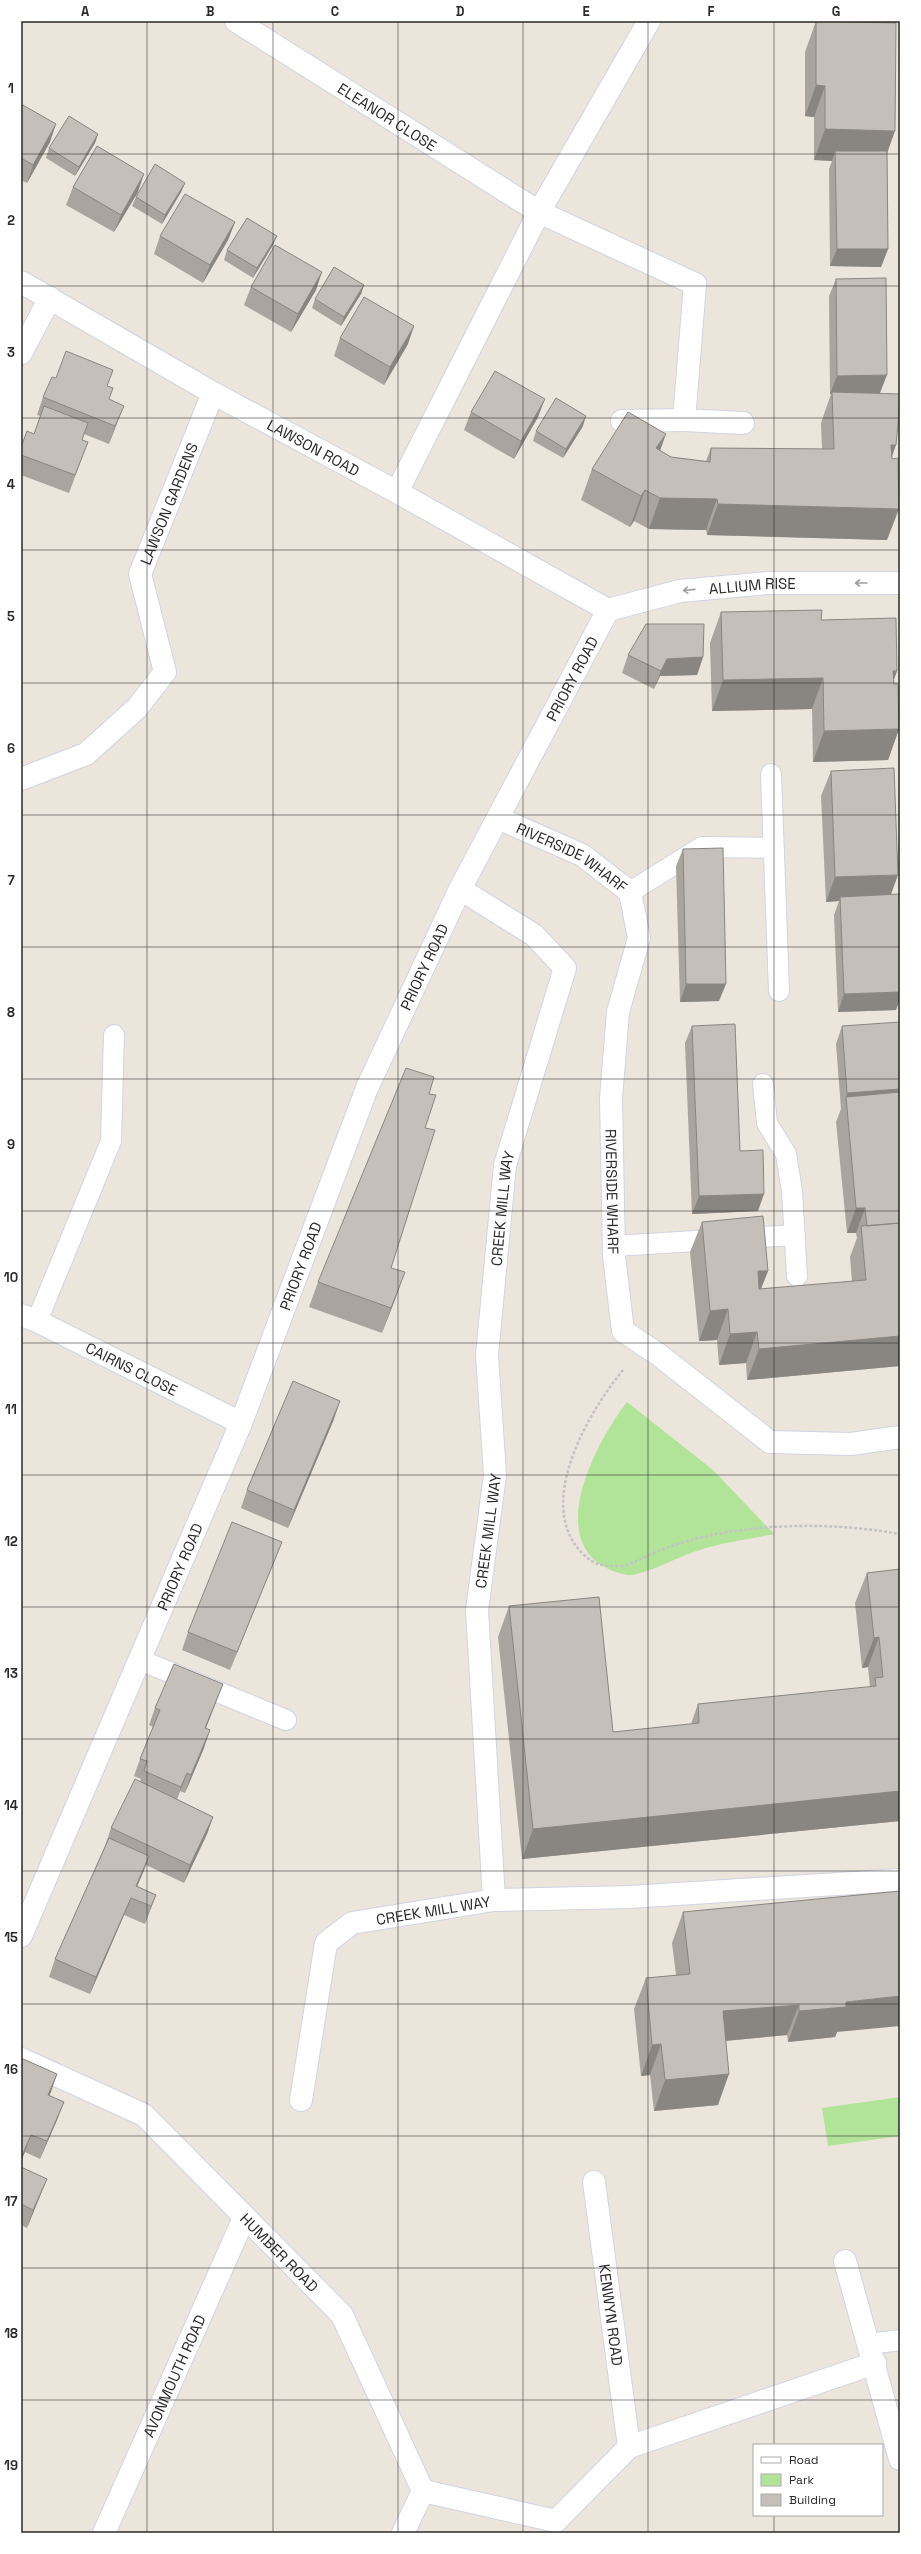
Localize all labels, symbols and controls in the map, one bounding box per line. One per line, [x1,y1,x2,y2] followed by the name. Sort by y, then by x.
[81,3,90,20] text: A
[206,3,215,20] text: B
[331,3,339,20] text: C
[456,3,465,20] text: D
[582,3,590,20] text: E
[708,3,715,20] text: F
[832,3,840,20] text: G
[334,78,440,155] street label: ELEANOR CLOSE
[8,80,14,97] text: 1
[7,212,15,229] text: 2
[7,344,15,361] text: 3
[264,415,363,480] street label: LAWSON ROAD
[135,440,202,567] street label: LAWSON GARDENS
[7,476,15,493] text: 4
[708,574,796,598] street label: ALLIUM RISE
[855,579,868,587] one-way arrow
[683,587,696,594] one-way arrow
[7,608,15,625] text: 5
[541,633,602,724] street label: PRIORY ROAD
[7,740,15,757] text: 6
[514,818,631,896] street label: RIVERSIDE WHARF
[7,872,15,889] text: 7
[395,920,452,1013] street label: PRIORY ROAD
[7,1004,15,1021] text: 8
[602,1129,623,1254] street label: RIVERSIDE WHARF
[7,1136,15,1153] text: 9
[486,1148,518,1267] street label: CREEK MILL WAY
[275,1219,325,1313] street label: PRIORY ROAD
[4,1269,18,1286] text: 10
[83,1337,181,1399] street label: CAIRNS CLOSE
[5,1401,17,1418] text: 11
[470,1472,505,1589] street label: CREEK MILL WAY
[152,1520,207,1613] street label: PRIORY ROAD
[4,1533,18,1550] text: 12
[4,1665,18,1682] text: 13
[4,1797,18,1814] text: 14
[375,1891,492,1928] street label: CREEK MILL WAY
[4,1929,18,1946] text: 15
[4,2061,18,2078] text: 16
[4,2193,18,2210] text: 17
[237,2209,323,2295] street label: HUMBER ROAD
[595,2263,628,2367] street label: KENWYN ROAD
[138,2312,209,2440] street label: AVONMOUTH ROAD
[4,2325,18,2342] text: 18
[753,2444,883,2516] legend
[789,2452,818,2468] text: Road
[4,2457,18,2474] text: 19
[789,2472,814,2488] text: Park
[789,2492,836,2508] text: Building

